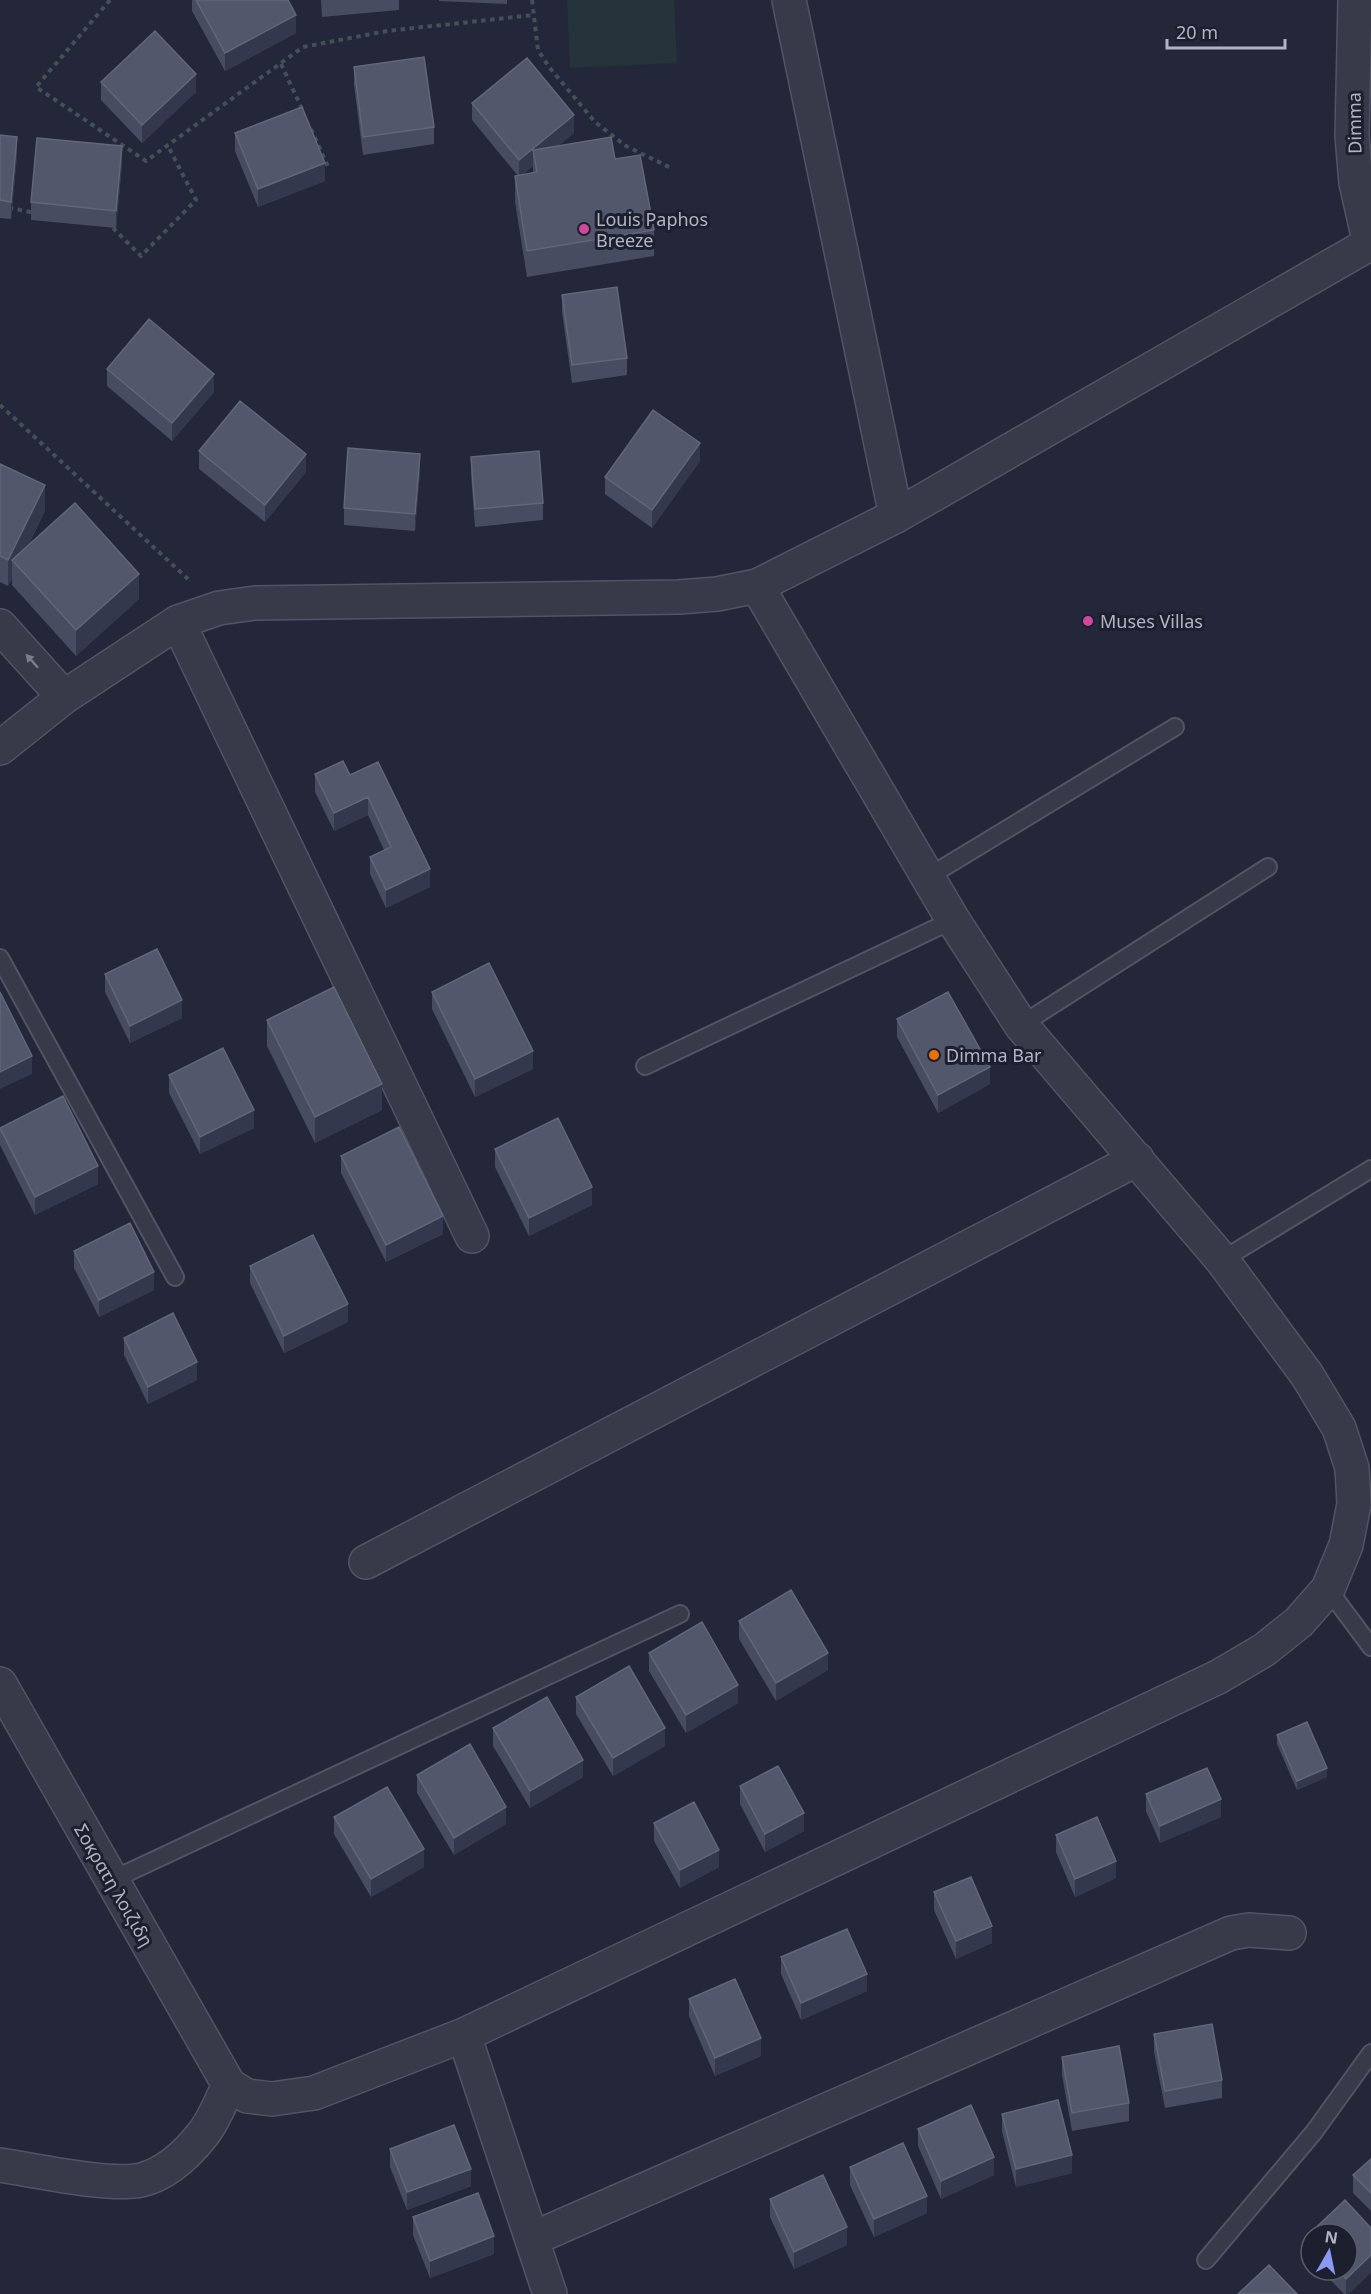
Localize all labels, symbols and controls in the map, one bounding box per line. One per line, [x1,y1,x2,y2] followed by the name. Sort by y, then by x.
[1167,12,1286,50] scale bar
[1176,20,1218,44] text: 20 m
[1341,92,1367,154] street label: Dimma
[596,207,708,252] place label: Louis Paphos Breeze
[577,222,591,236] marker: Louis Paphos Breeze
[1100,609,1203,633] place label: Muses Villas
[1081,614,1095,628] marker: Muses Villas
[25,654,39,669] one-way arrow
[946,1043,1042,1067] place label: Dimma Bar
[927,1048,941,1062] marker: Dimma Bar
[69,1819,159,1951] street label: Σοκρατη λοιζιδη
[1299,2222,1359,2282] north arrow
[1323,2225,1339,2249] text: N

